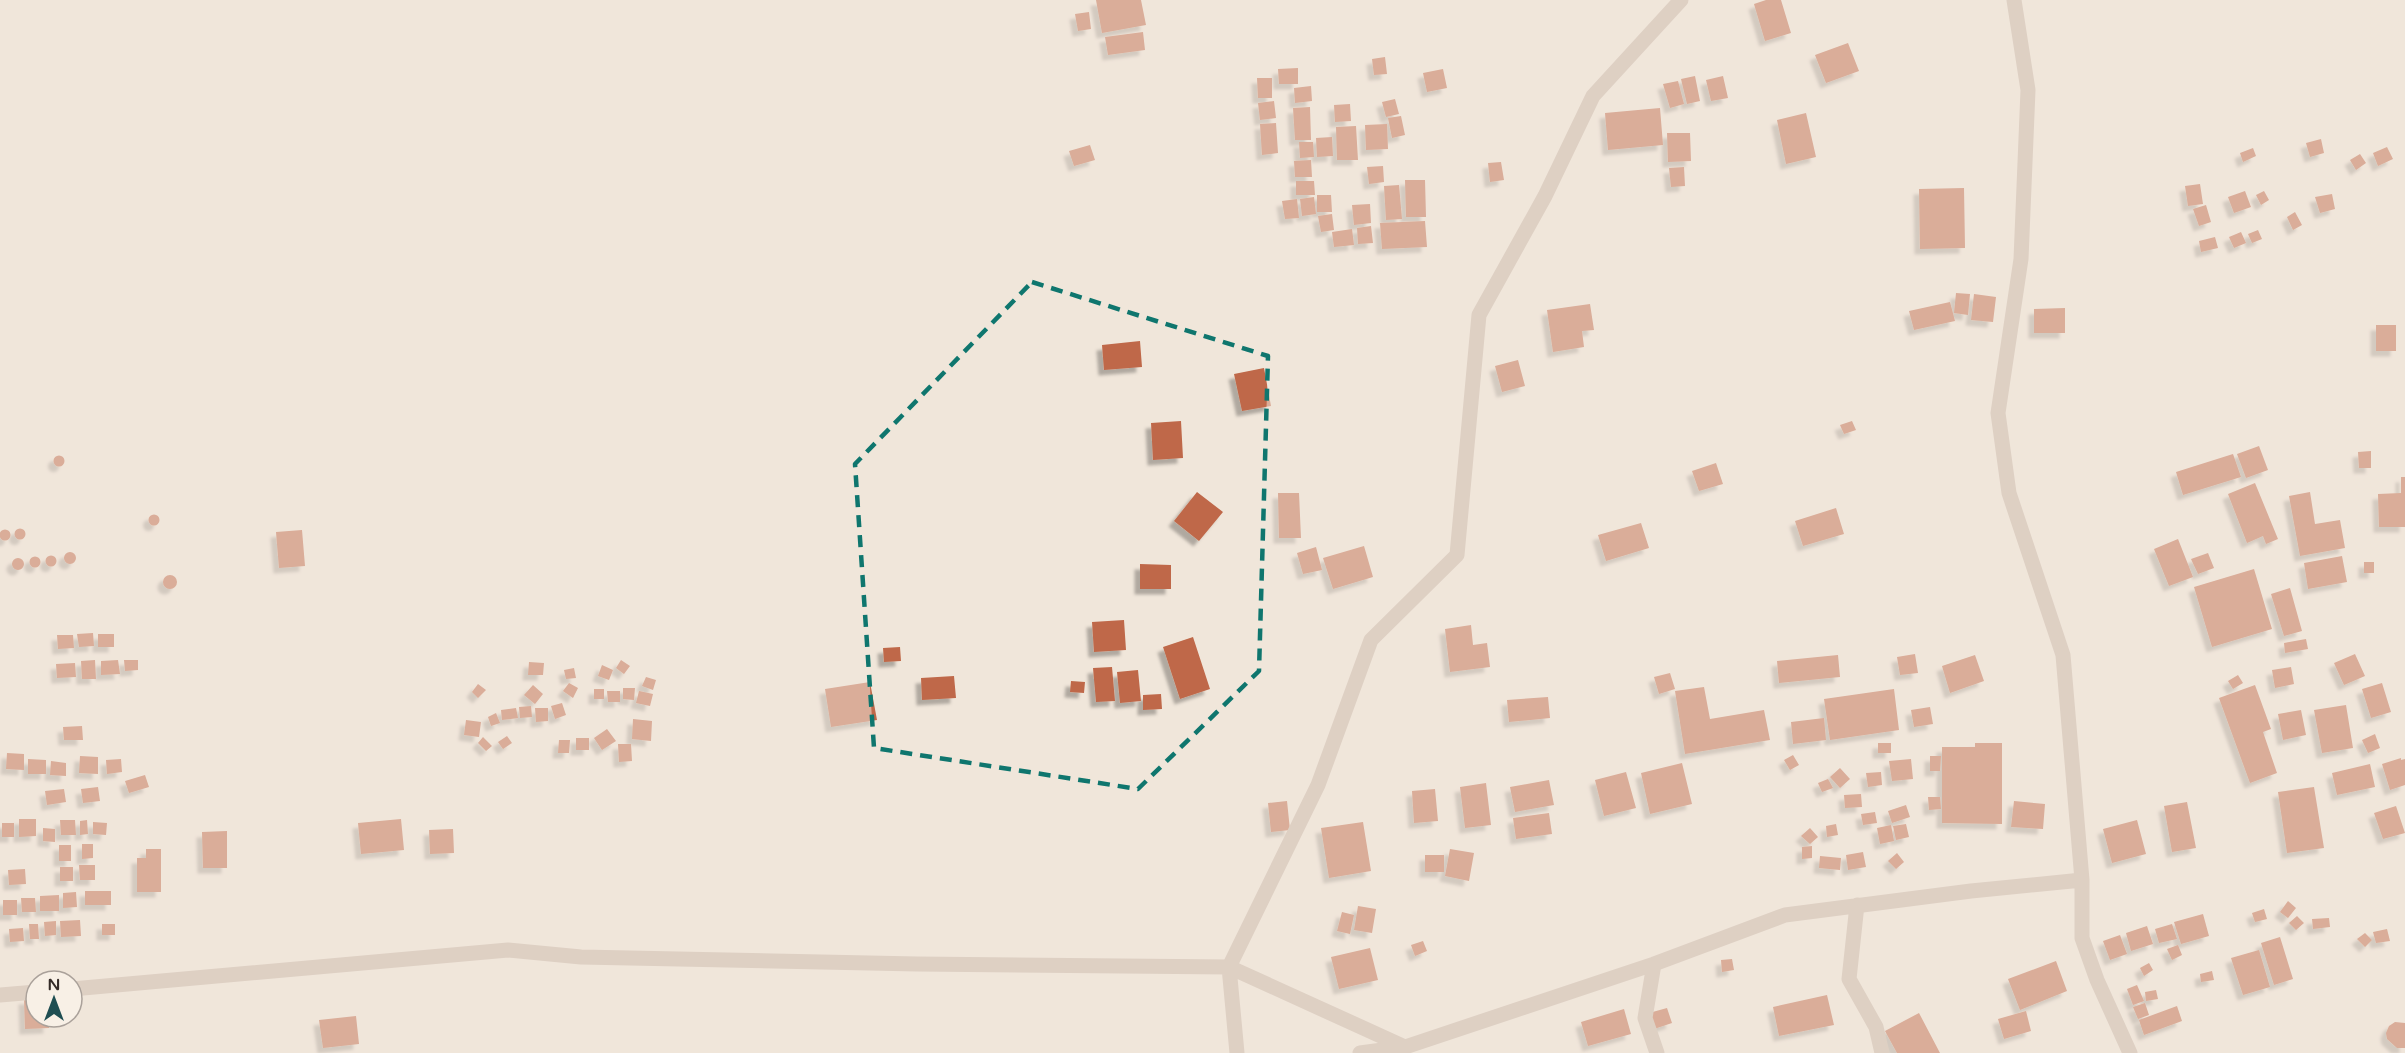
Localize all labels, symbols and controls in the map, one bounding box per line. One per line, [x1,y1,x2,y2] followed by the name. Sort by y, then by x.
[24,969,84,1029] north arrow
[48,975,60,995] text: N

